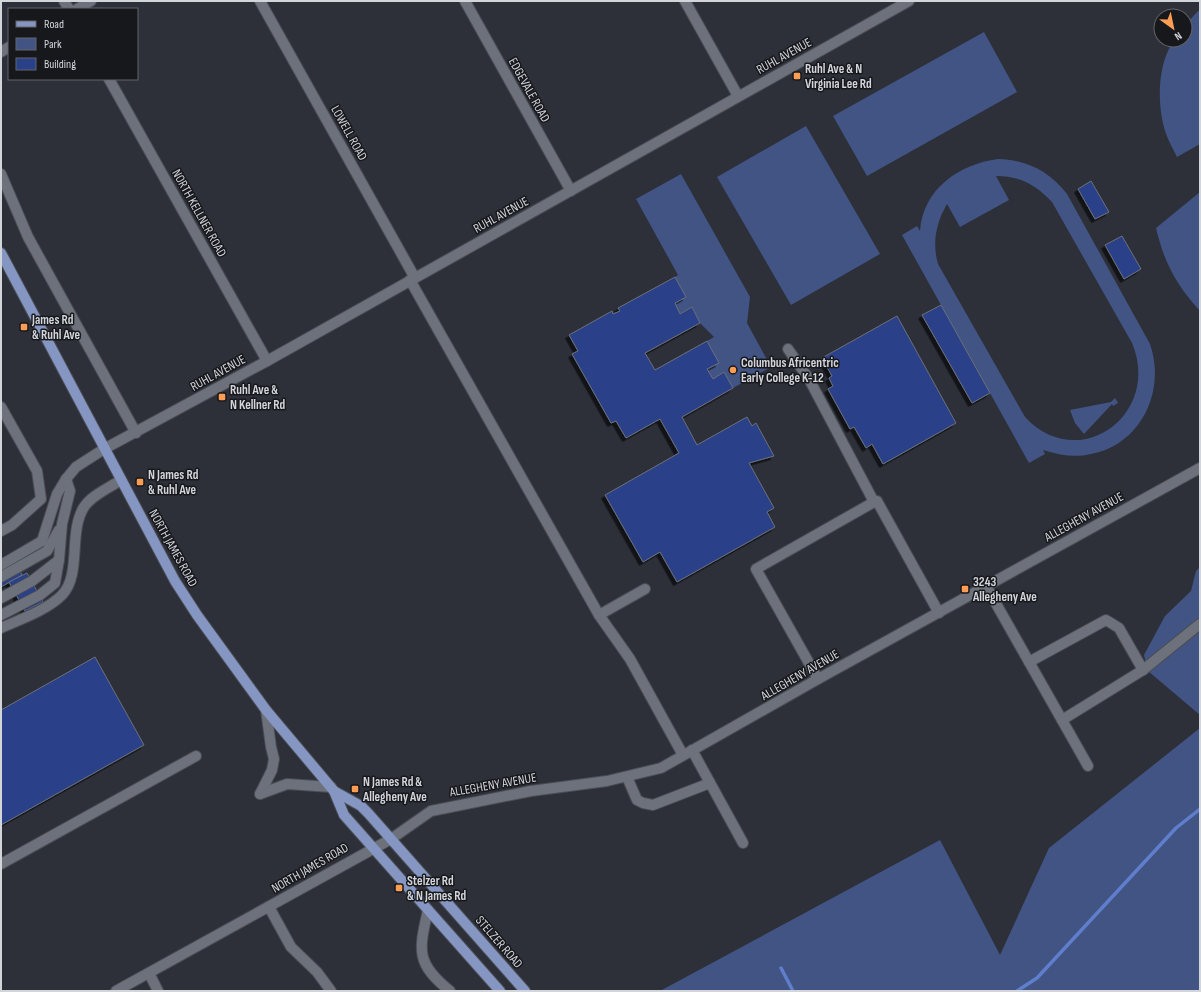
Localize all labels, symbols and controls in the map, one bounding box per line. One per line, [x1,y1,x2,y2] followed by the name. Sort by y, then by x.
[8,8,138,80] legend
[1153,8,1193,48] north arrow
[44,17,64,32] text: Road
[1172,29,1184,43] text: N
[754,34,814,78] street label: RUHL AVENUE
[44,37,62,52] text: Park
[505,55,553,125] street label: EDGEVALE ROAD
[44,57,76,72] text: Building
[805,61,872,92] place label: Ruhl Ave & N Virginia Lee Rd
[792,71,802,81] marker: Ruhl Ave & N Virginia Lee Rd
[327,103,371,163] street label: LOWELL ROAD
[168,166,230,260] street label: NORTH KELLNER ROAD
[471,193,531,237] street label: RUHL AVENUE
[31,312,81,343] place label: James Rd & Ruhl Ave
[19,322,29,332] marker: James Rd & Ruhl Ave
[188,351,248,395] street label: RUHL AVENUE
[741,355,839,386] place label: Columbus Africentric Early College K-12
[728,365,738,375] marker: Columbus Africentric Early College K-12
[230,382,286,413] place label: Ruhl Ave & N Kellner Rd
[217,392,227,402] marker: Ruhl Ave & N Kellner Rd
[148,467,199,498] place label: N James Rd & Ruhl Ave
[135,477,145,487] marker: N James Rd & Ruhl Ave
[1041,489,1126,546] street label: ALLEGHENY AVENUE
[145,507,201,589] street label: NORTH JAMES ROAD
[972,574,1037,605] place label: 3243 Allegheny Ave
[960,584,970,594] marker: 3243 Allegheny Ave
[757,646,842,704] street label: ALLEGHENY AVENUE
[447,770,538,801] street label: ALLEGHENY AVENUE
[362,774,427,805] place label: N James Rd & Allegheny Ave
[350,784,360,794] marker: N James Rd & Allegheny Ave
[269,840,351,896] street label: NORTH JAMES ROAD
[407,873,467,904] place label: Stelzer Rd & N James Rd
[394,883,404,893] marker: Stelzer Rd & N James Rd
[472,913,526,971] street label: STELZER ROAD

